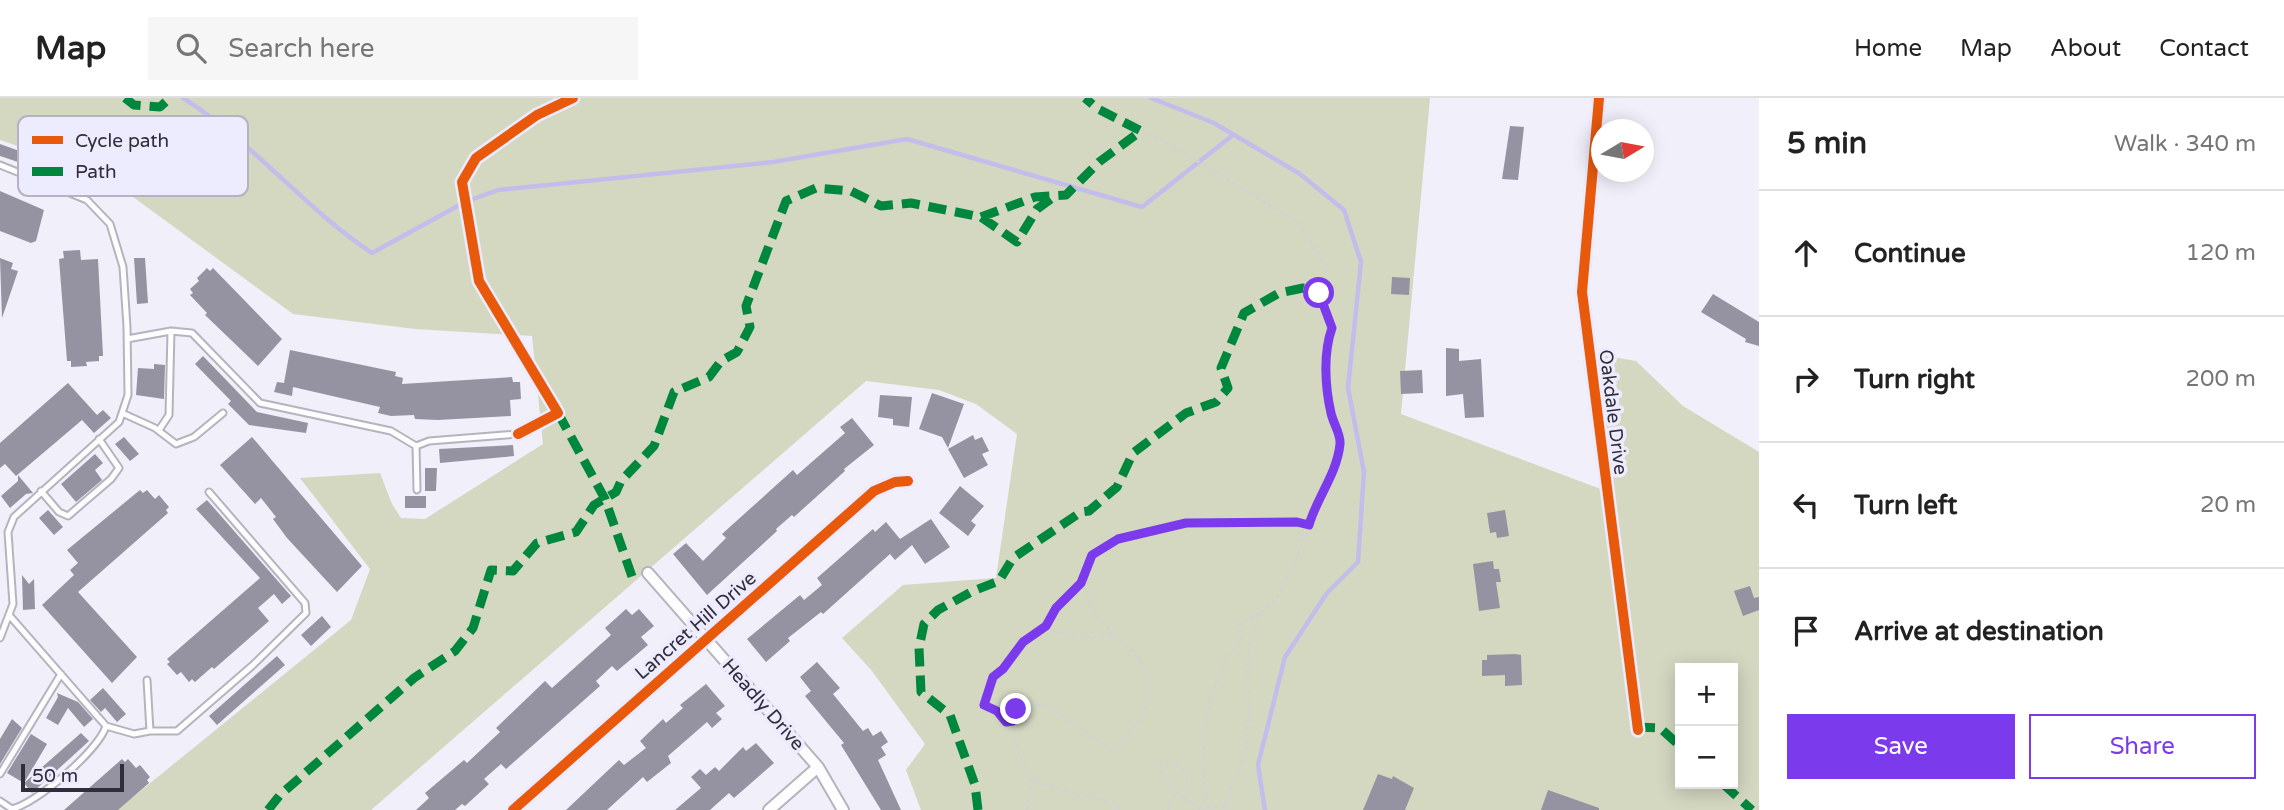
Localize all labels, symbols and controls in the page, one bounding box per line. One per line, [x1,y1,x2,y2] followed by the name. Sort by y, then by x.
[148,17,638,80] search box
[35,29,106,68] text: Map
[172,29,210,67] icon: search
[228,33,374,64] text: Search here
[1854,34,1922,63] text: Home
[1960,34,2012,63] text: Map
[2050,34,2121,63] text: About
[2159,34,2249,63] text: Contact
[18,116,248,196] legend
[1591,119,1654,182] north arrow
[1787,125,1867,162] text: 5 min
[75,130,169,152] text: Cycle path
[2114,130,2256,158] text: Walk · 340 m
[75,161,117,183] text: Path
[1787,234,1825,272] icon: ahead
[1854,238,1966,269] text: Continue
[2186,239,2256,267] text: 120 m
[1303,277,1334,308] route start
[1594,348,1632,476] street label: Oakdale Drive
[1787,360,1825,398] icon: right
[1854,364,1975,395] text: Turn right
[2186,365,2256,393] text: 200 m
[1787,486,1825,524] icon: left
[1854,490,1957,521] text: Turn left
[2200,491,2256,519] text: 20 m
[631,567,761,684] street label: Lancret Hill Drive
[1787,612,1825,650] icon: arrive
[1854,616,2104,647] text: Arrive at destination
[717,654,809,755] street label: Headly Drive
[1675,663,1738,789] map controls
[1675,663,1738,726] button: +
[1000,693,1031,724] route end
[1787,714,2015,779] button: Save
[2029,714,2256,779] button: Share
[1675,726,1738,789] button: −
[21,761,124,793] scale bar
[32,765,78,787] text: 50 m

